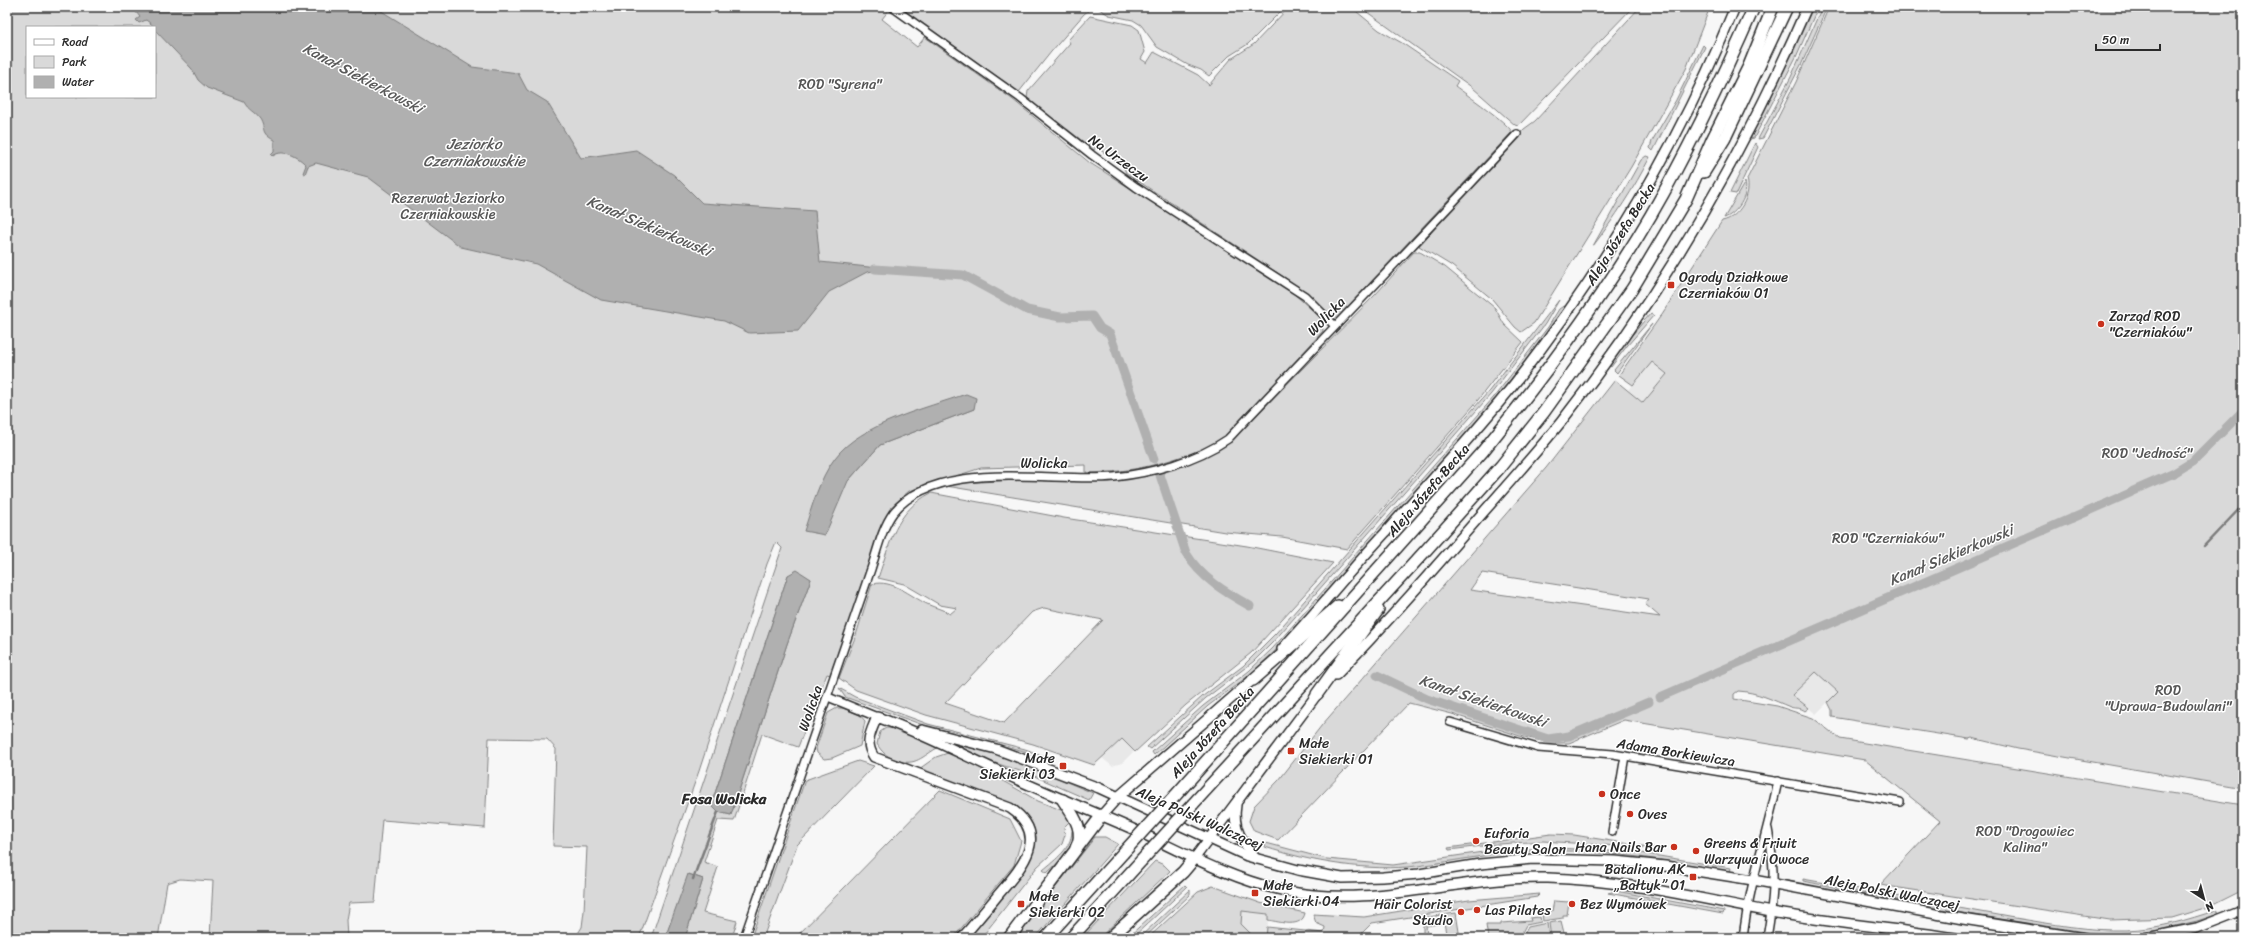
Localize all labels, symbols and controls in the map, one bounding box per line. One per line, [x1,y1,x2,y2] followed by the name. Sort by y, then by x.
[26,26,156,98] legend
[2096,26,2160,52] scale bar
[2102,29,2129,51] text: 50 m
[62,31,89,53] text: Road
[298,35,430,122] water label: Kanał Siekierkowski
[62,51,87,73] text: Park
[62,71,95,93] text: Water
[798,72,883,97] park label: ROD "Syrena"
[1083,128,1155,189] street label: Na Urzeczu
[423,131,527,174] water label: Jeziorko Czerniakowskie
[1578,178,1662,291] street label: Aleja Józefa Becka
[391,186,505,227] park label: Rezerwat Jeziorko Czerniakowskie
[583,188,718,265] water label: Kanał Siekierkowski
[1679,265,1788,306] place label: Ogrody Działkowe Czerniaków 01
[1666,280,1676,290] marker: Ogrody Działkowe Czerniaków 01
[1301,291,1352,342] street label: Wolicka
[2109,304,2193,345] place label: Zarząd ROD "Czerniaków"
[2096,319,2106,329] marker: Zarząd ROD "Czerniaków"
[1380,438,1476,543] street label: Aleja Józefa Becka
[2102,441,2193,466] park label: ROD "Jedność"
[1020,451,1068,476] street label: Wolicka
[1885,516,2020,593] water label: Kanał Siekierkowski
[1832,526,1945,551] park label: ROD "Czerniaków"
[1416,667,1553,736] water label: Kanał Siekierkowski
[2104,678,2233,719] park label: ROD "Uprawa-Budowlani"
[1163,680,1261,785] street label: Aleja Józefa Becka
[791,682,830,735] street label: Wolicka
[1299,731,1373,772] place label: Małe Siekierki 01
[1614,731,1737,774] street label: Adama Borkiewicza
[979,746,1055,787] place label: Małe Siekierki 03
[1286,746,1296,756] marker: Małe Siekierki 01
[1058,761,1068,771] marker: Małe Siekierki 03
[1131,779,1268,858] street label: Aleja Polski Walczącej
[1610,782,1641,807] place label: Once
[681,786,767,812] district label: Fosa Wolicka
[1597,789,1607,799] marker: Once
[1638,802,1668,827] place label: Oves
[1625,809,1635,819] marker: Oves
[1976,819,2074,860] park label: ROD "Drogowiec Kalina"
[1484,821,1567,862] place label: Euforia Beauty Salon
[1704,831,1809,872] place label: Greens & Friuit Warzywa i Owoce
[1575,835,1667,860] place label: Hana Nails Bar
[1471,836,1481,846] marker: Euforia Beauty Salon
[1669,842,1679,852] marker: Hana Nails Bar
[1691,846,1701,856] marker: Greens & Friuit Warzywa i Owoce
[1605,857,1686,898] place label: Batalionu AK „Bałtyk” 01
[1821,867,1962,918] street label: Aleja Polski Walczącej
[1688,872,1698,882] marker: Batalionu AK „Bałtyk” 01
[1263,873,1340,914] place label: Małe Siekierki 04
[2184,879,2224,919] north arrow
[1029,884,1105,925] place label: Małe Siekierki 02
[1250,888,1260,898] marker: Małe Siekierki 04
[1374,892,1453,933] place label: Hair Colorist Studio
[1580,892,1667,917] place label: Bez Wymówek
[2201,896,2219,917] text: N
[1485,898,1552,923] place label: Las Pilates
[1016,899,1026,909] marker: Małe Siekierki 02
[1567,899,1577,909] marker: Bez Wymówek
[1472,905,1482,915] marker: Las Pilates
[1456,907,1466,917] marker: Hair Colorist Studio

